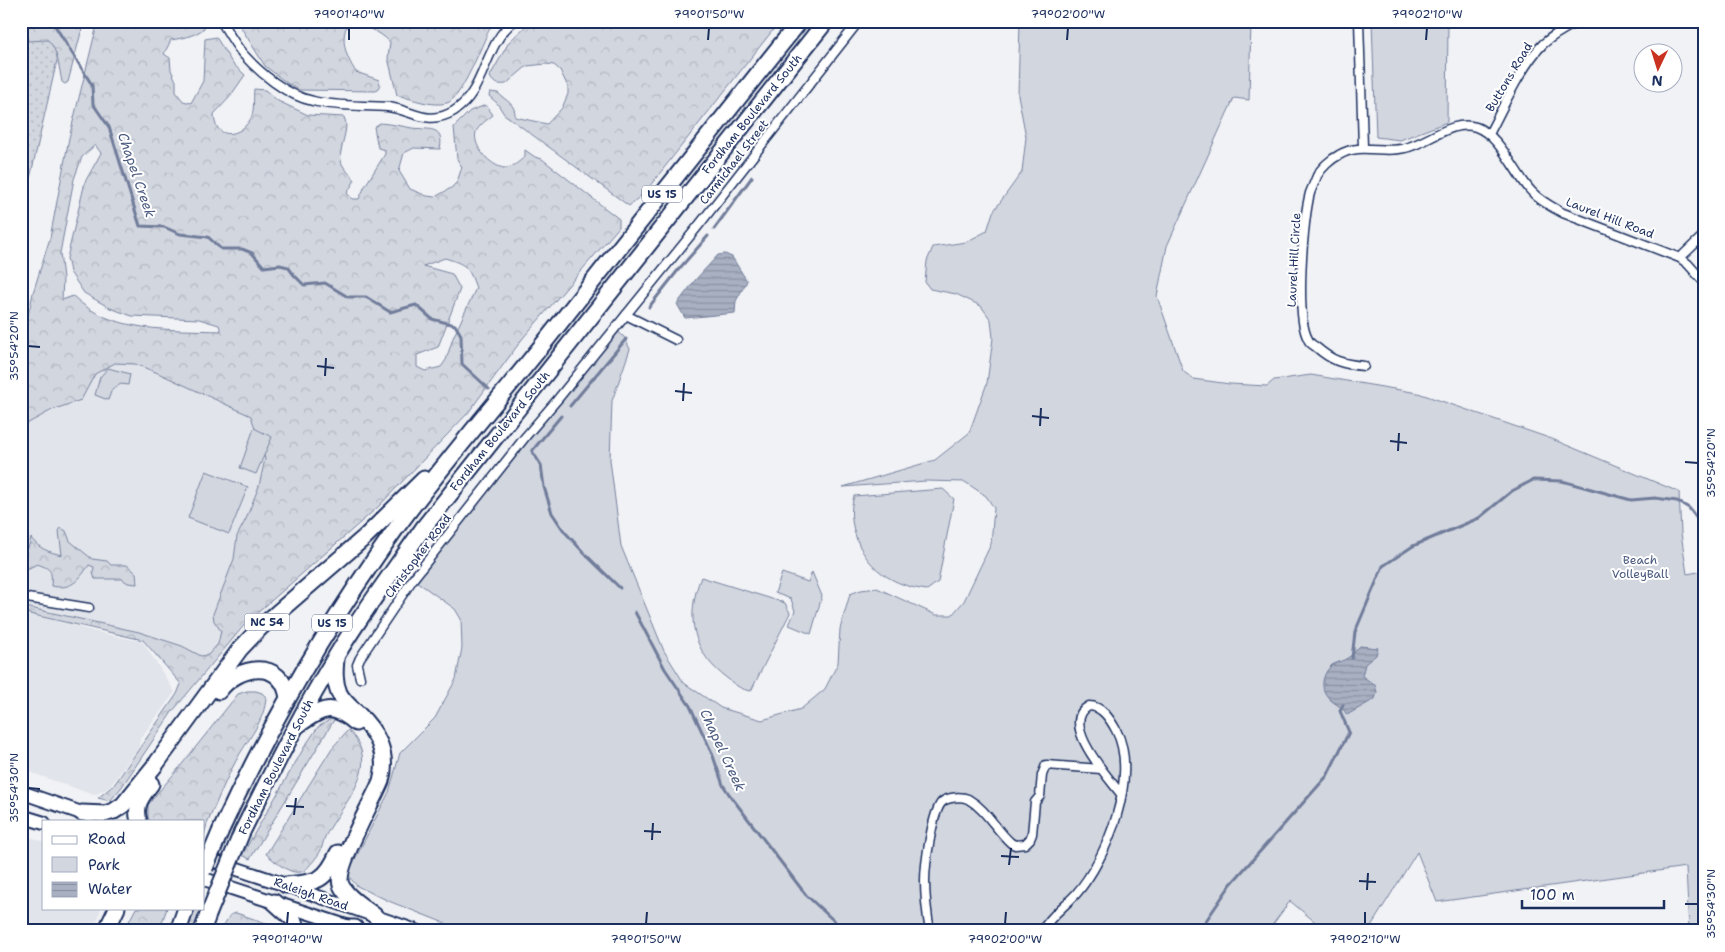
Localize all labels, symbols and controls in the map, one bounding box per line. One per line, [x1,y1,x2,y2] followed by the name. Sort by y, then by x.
[313,6,385,22] text: 79°01'40"W
[673,6,745,22] text: 79°01'50"W
[1031,6,1105,22] text: 79°02'00"W
[1391,6,1463,22] text: 79°02'10"W
[1482,39,1536,115] street label: Buttons Road
[1632,42,1682,92] north arrow
[698,51,806,177] street label: Fordham Boulevard South
[1651,72,1663,90] text: N
[696,116,772,208] street label: Carmichael Street
[114,130,160,220] water label: Chapel Creek
[642,185,682,202] road number: US 15
[1564,194,1657,242] street label: Laurel Hill Road
[1284,212,1304,308] street label: Laurel Hill Circle
[6,311,22,381] text: 35°54'20"N
[446,368,554,494] street label: Fordham Boulevard South
[1703,428,1719,498] text: 35°54'20"N
[381,510,455,601] street label: Christopher Road
[1612,552,1669,582] park label: Beach VolleyBall
[244,614,290,630] road number: NC 54
[312,614,352,632] road number: US 15
[235,696,317,838] street label: Fordham Boulevard South
[696,706,750,794] water label: Chapel Creek
[6,753,22,823] text: 35°54'30"N
[42,820,205,910] legend
[88,829,126,849] text: Road
[88,855,120,875] text: Park
[1703,869,1719,939] text: 35°54'30"N
[272,874,351,914] street label: Raleigh Road
[1522,877,1665,909] scale bar
[88,879,132,899] text: Water
[1530,885,1575,905] text: 100 m
[251,931,323,947] text: 79°01'40"W
[610,931,682,947] text: 79°01'50"W
[968,931,1042,947] text: 79°02'00"W
[1329,931,1401,947] text: 79°02'10"W

